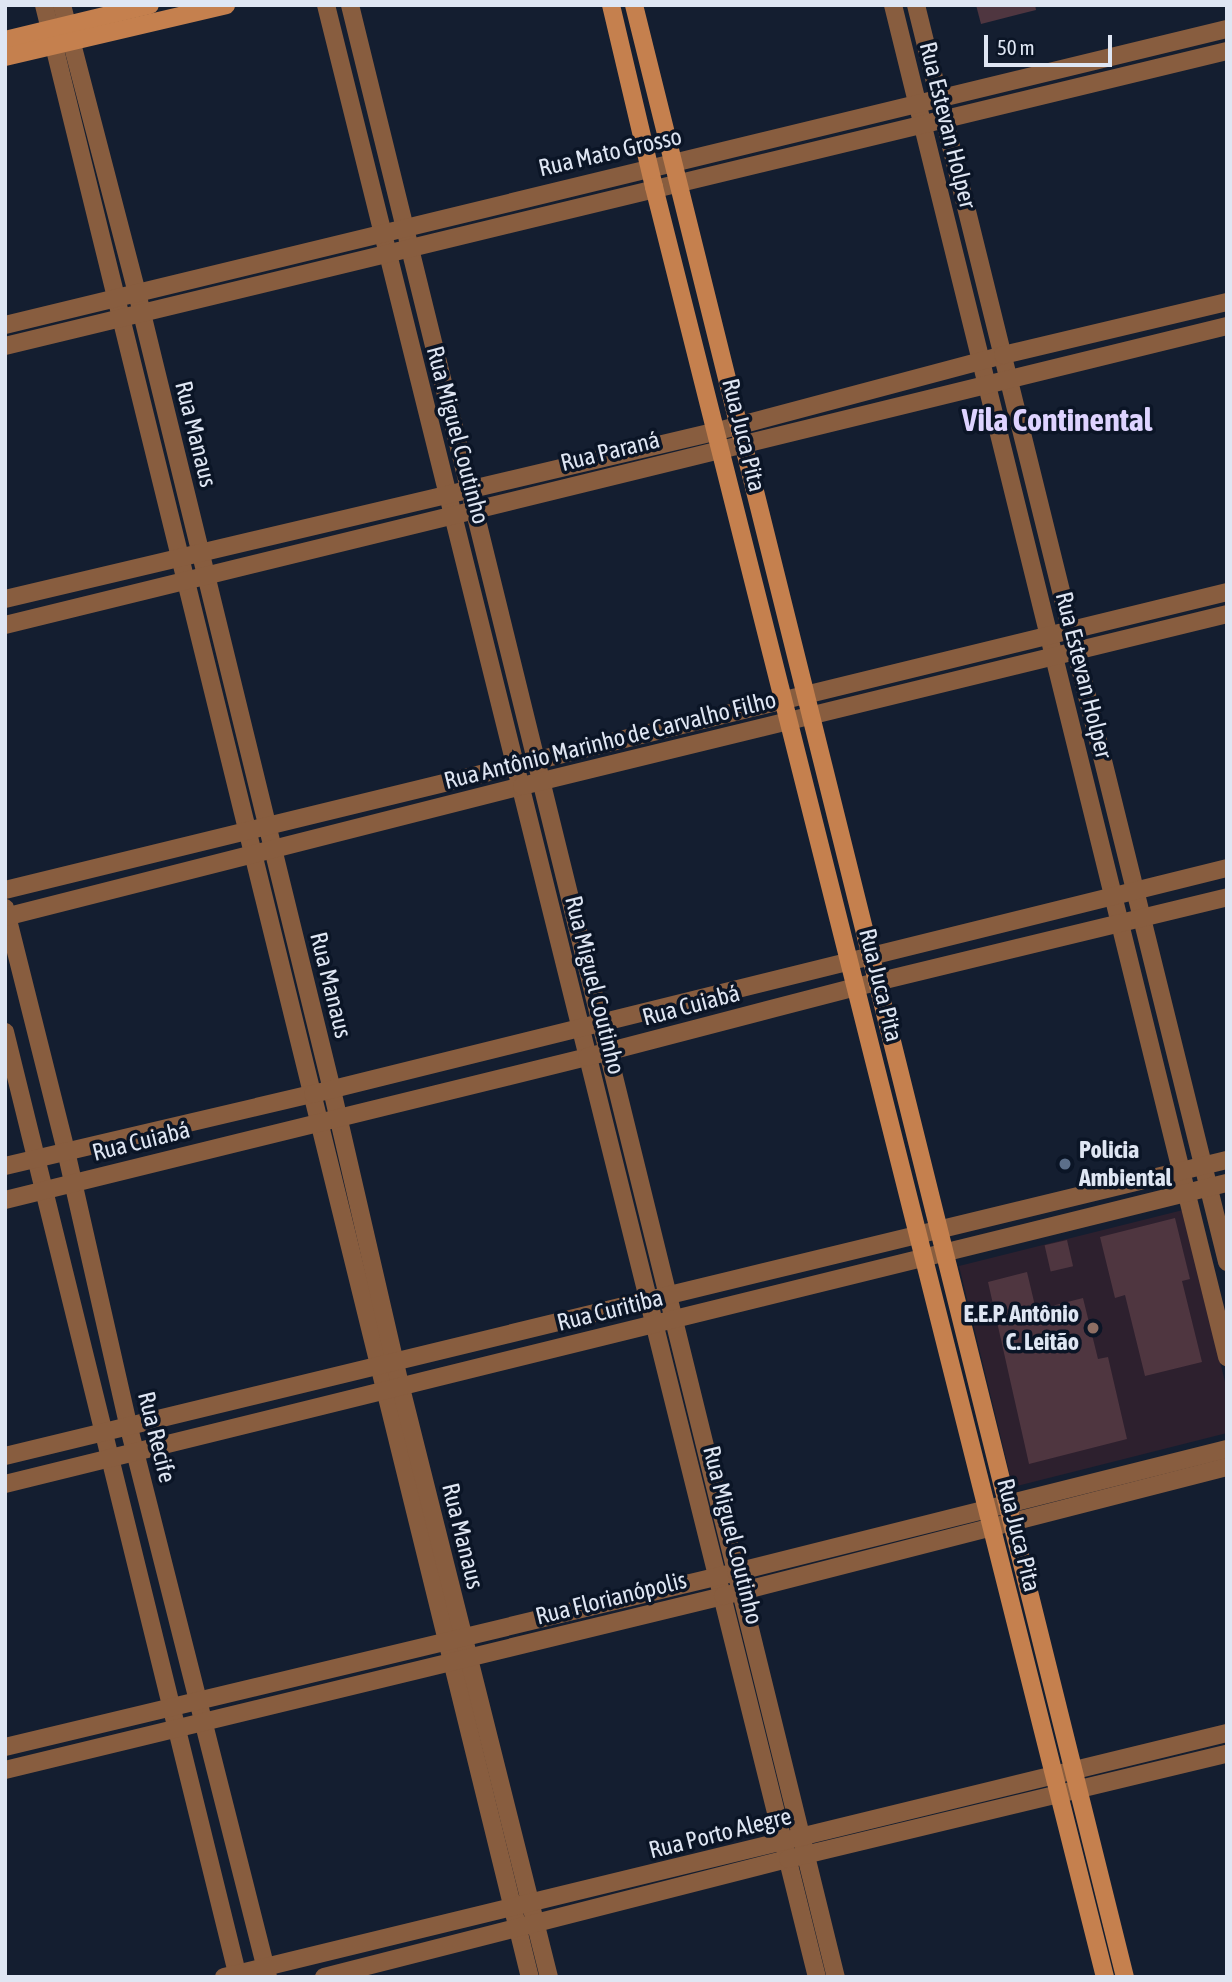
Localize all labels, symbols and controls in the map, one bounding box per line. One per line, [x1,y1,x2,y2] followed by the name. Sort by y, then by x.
[987,21,1115,65] scale bar
[997,35,1035,59] text: 50 m
[913,39,983,211] street label: Rua Estevan Holper
[536,122,684,182] street label: Rua Mato Grosso
[420,343,496,527] street label: Rua Miguel Coutinho
[716,375,772,495] street label: Rua Juca Pita
[169,378,223,490] street label: Rua Manaus
[962,401,1152,439] district label: Vila Continental
[557,425,663,477] street label: Rua Paraná
[1049,589,1119,761] street label: Rua Estevan Holper
[441,685,779,795] street label: Rua Antônio Marinho de Carvalho Filho
[559,893,631,1077] street label: Rua Miguel Coutinho
[853,925,909,1045] street label: Rua Juca Pita
[304,929,358,1041] street label: Rua Manaus
[639,978,743,1032] street label: Rua Cuiabá
[89,1115,193,1167] street label: Rua Cuiabá
[1079,1136,1172,1192] place label: Policia Ambiental
[1057,1156,1073,1172] marker: Policia Ambiental
[554,1283,666,1337] street label: Rua Curitiba
[964,1300,1079,1356] place label: E.E.P. Antônio C. Leitão
[1085,1320,1101,1336] marker: E.E.P. Antônio C. Leitão
[132,1389,182,1485] street label: Rua Recife
[697,1443,769,1627] street label: Rua Miguel Coutinho
[991,1475,1047,1595] street label: Rua Juca Pita
[436,1480,490,1592] street label: Rua Manaus
[532,1565,690,1631] street label: Rua Florianópolis
[646,1801,794,1865] street label: Rua Porto Alegre

